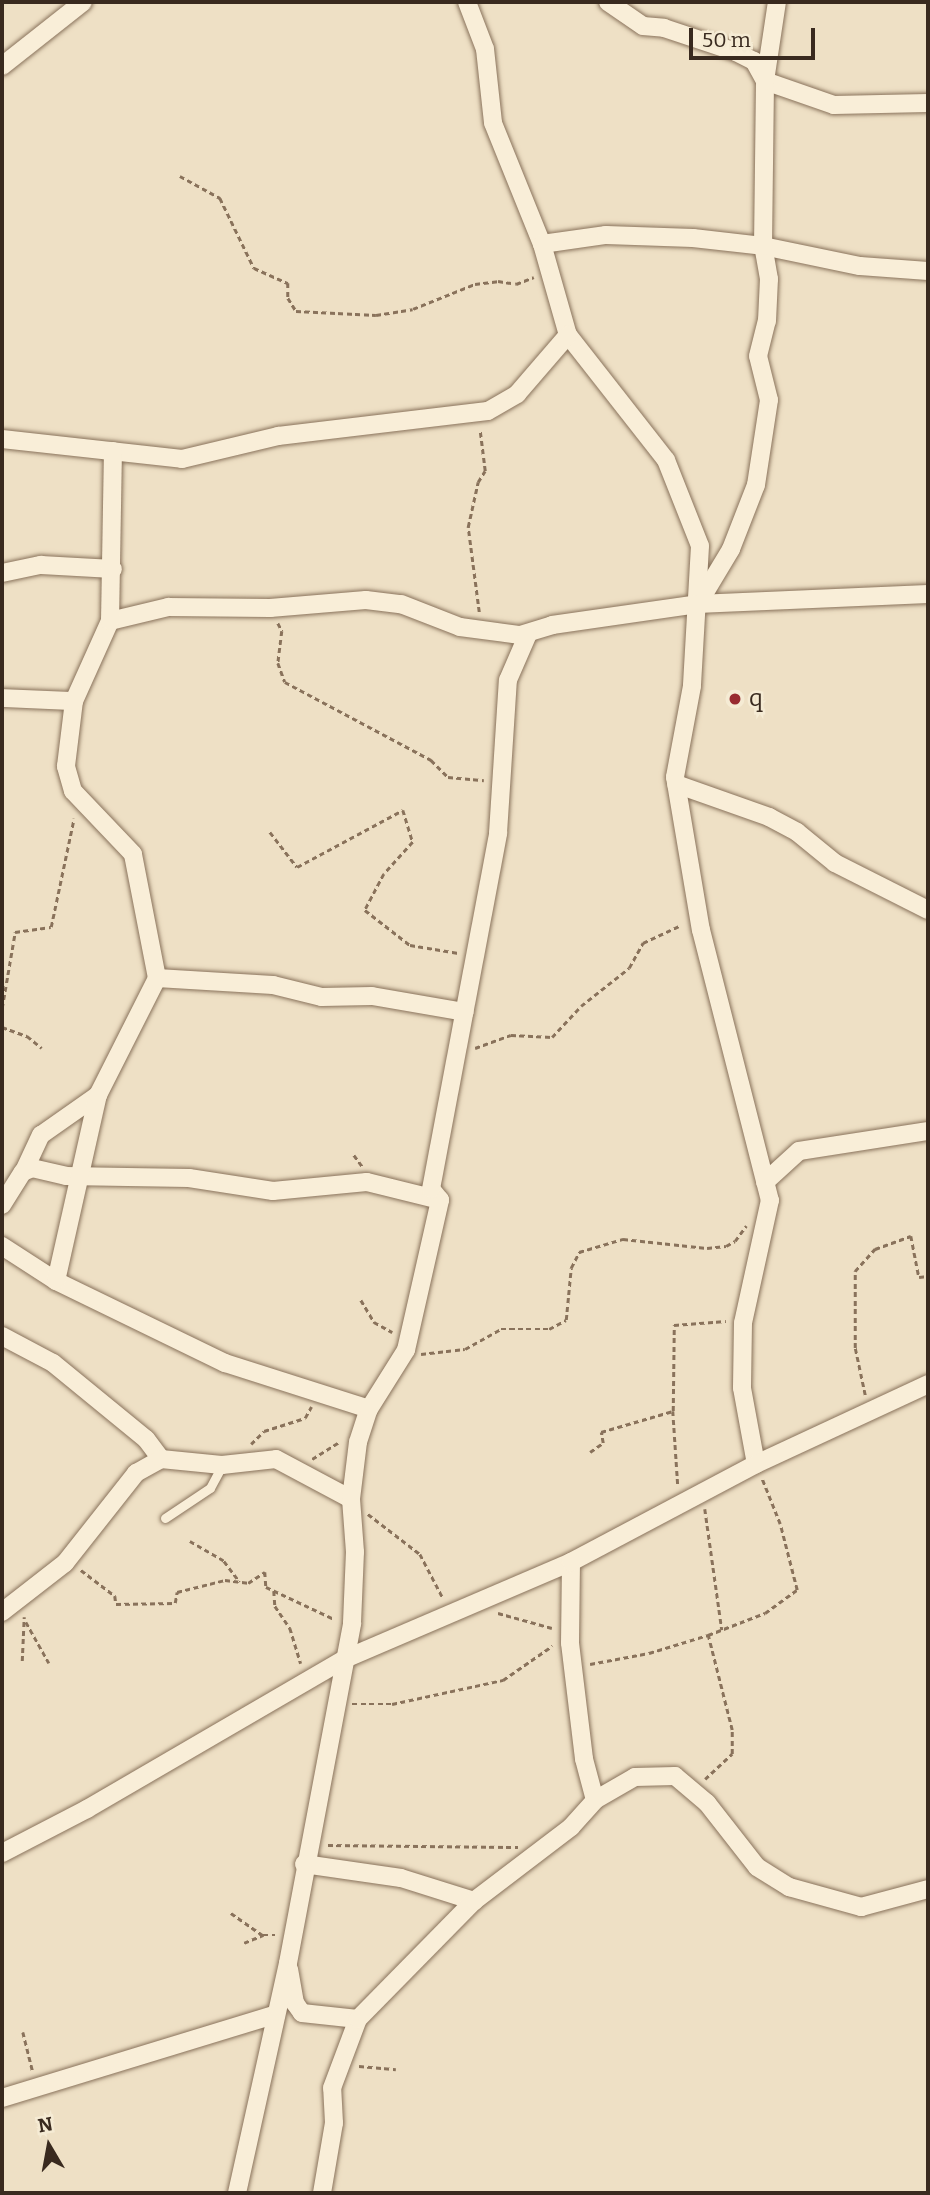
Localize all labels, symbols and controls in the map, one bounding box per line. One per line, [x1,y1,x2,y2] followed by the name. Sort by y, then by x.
[692,14,818,58] scale bar
[702,27,751,53] text: 50 m
[749,685,763,713] place label: q
[727,691,743,707] marker: q
[14,2111,84,2181] north arrow
[36,2112,54,2137] text: N

